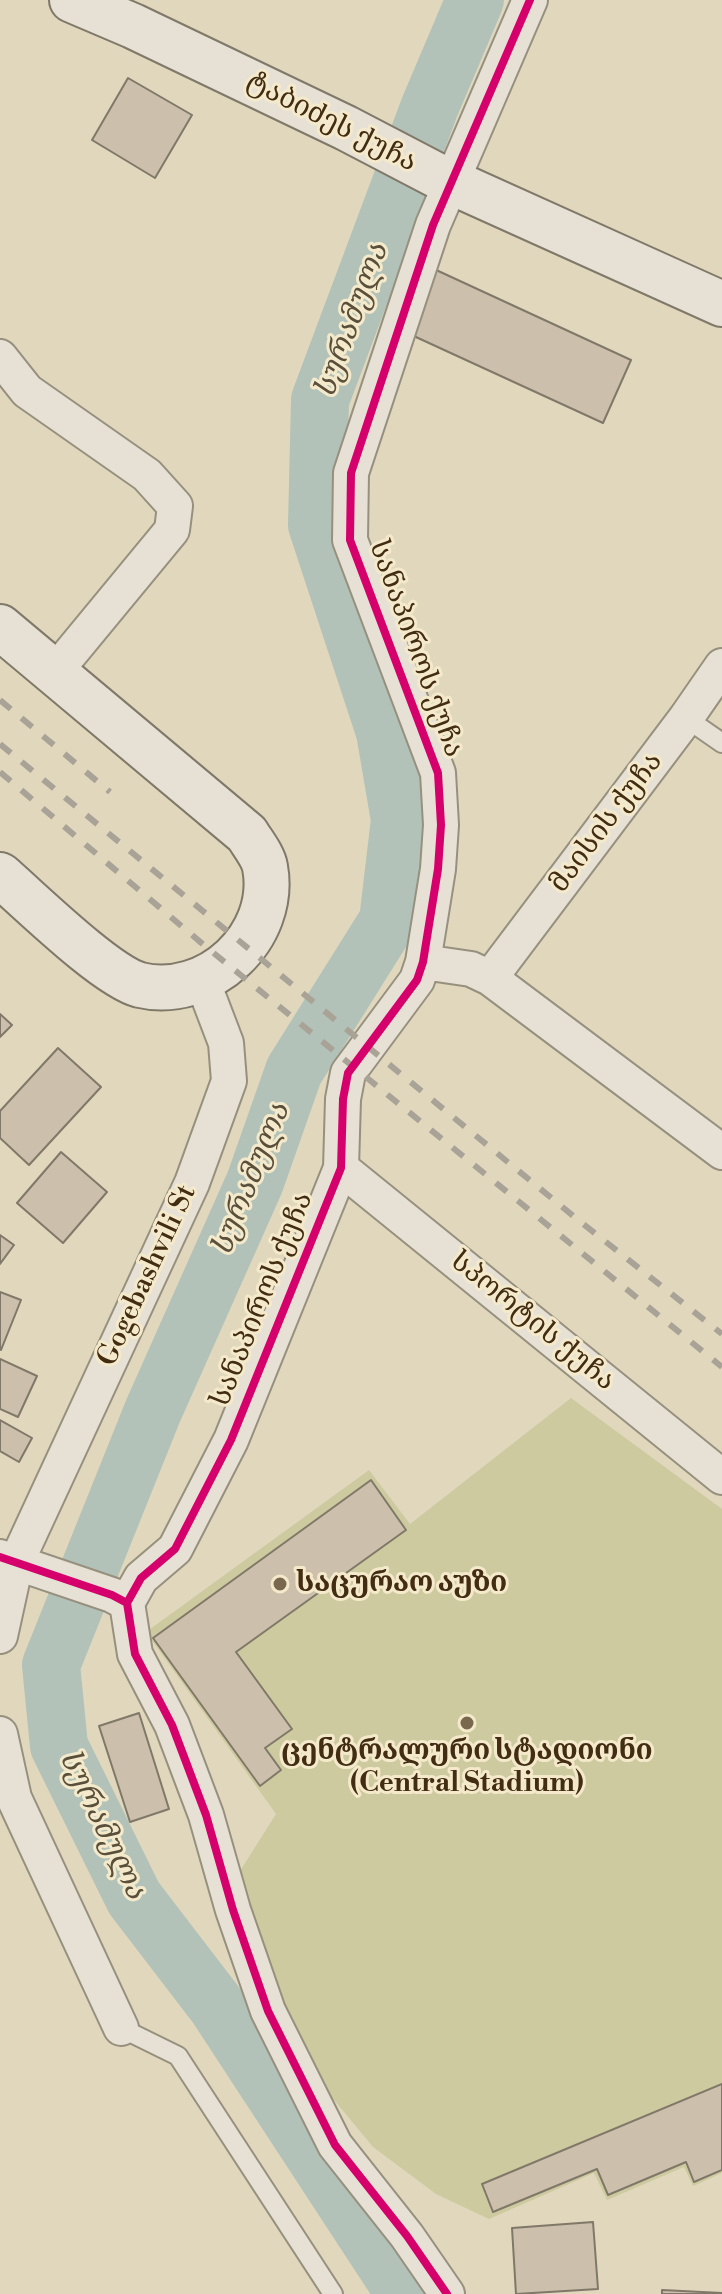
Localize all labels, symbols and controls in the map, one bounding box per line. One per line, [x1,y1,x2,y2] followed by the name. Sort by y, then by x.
[240,66,422,180] street label: ტაბიძეს ქუჩა
[308,239,398,403] water label: სურამულა
[360,536,470,762] street label: სანაპიროს ქუჩა
[543,746,671,900] street label: მაისის ქუჩა
[205,1098,299,1262] water label: სურამულა
[91,1180,205,1372] street label: Gogebashvili St
[205,1188,321,1412] street label: სანაპიროს ქუჩა
[443,1245,621,1399] street label: სპორტის ქუჩა
[296,1567,507,1601] place label: საცურაო აუზი
[271,1575,289,1593] marker: საცურაო აუზი
[458,1714,476,1732] marker: ცენტრალური სტადიონი (Central Stadium)
[281,1735,653,1801] place label: ცენტრალური სტადიონი (Central Stadium)
[49,1744,153,1906] water label: სურამულა

